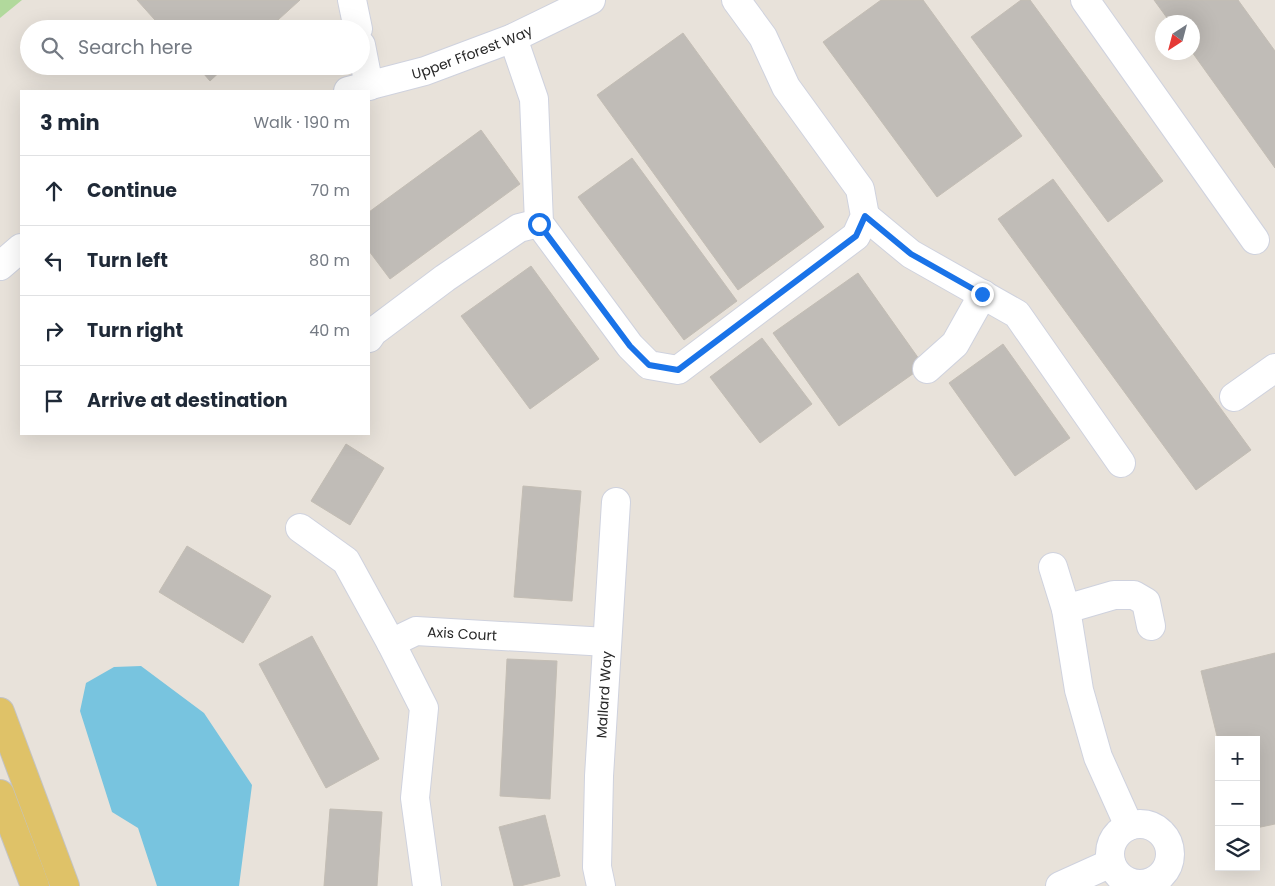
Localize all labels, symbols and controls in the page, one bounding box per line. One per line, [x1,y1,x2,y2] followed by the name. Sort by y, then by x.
[1155,15,1200,60] north arrow
[20,20,370,75] search box
[409,20,536,84] street label: Upper Fforest Way
[38,34,66,62] icon: search
[78,34,192,61] text: Search here
[40,108,100,137] text: 3 min
[253,111,350,134] text: Walk · 190 m
[40,177,68,205] icon: ahead
[87,177,177,204] text: Continue
[310,179,350,202] text: 70 m
[528,213,551,236] route start
[40,247,68,275] icon: left
[87,247,168,274] text: Turn left
[309,249,350,272] text: 80 m
[971,283,994,306] route end
[40,317,68,345] icon: right
[87,317,183,344] text: Turn right
[309,319,350,342] text: 40 m
[40,387,68,415] icon: arrive
[87,387,288,414] text: Arrive at destination
[427,622,497,646] street label: Axis Court
[591,650,617,739] street label: Mallard Way
[1215,736,1260,871] map controls
[1215,736,1260,781] button: +
[1215,781,1260,826] button: −
[1215,826,1260,871] button: layers

